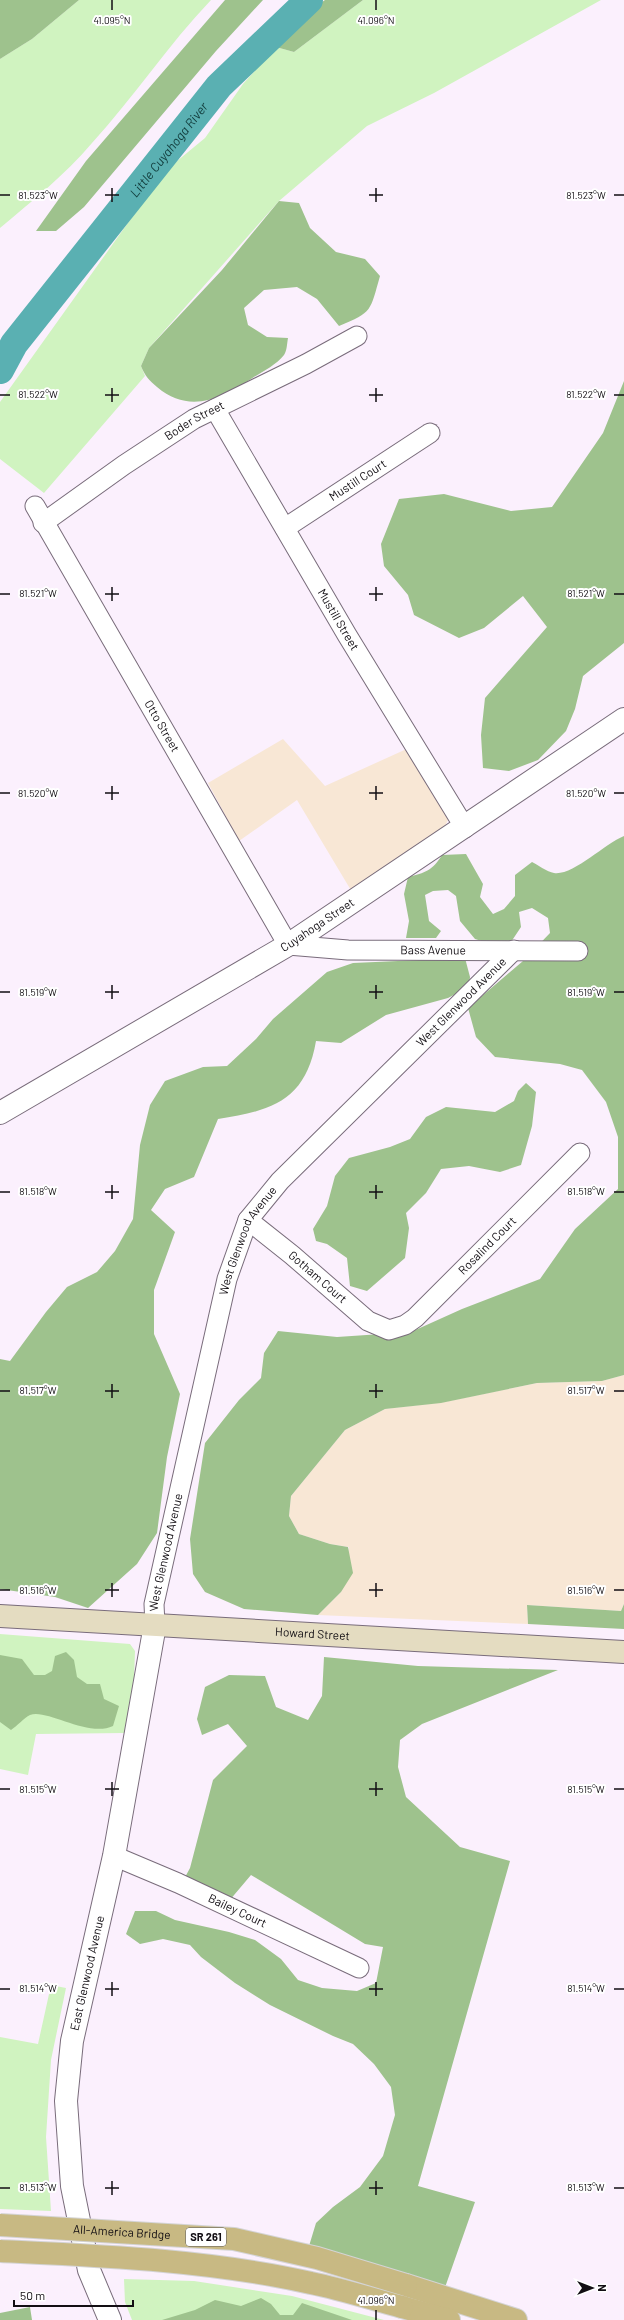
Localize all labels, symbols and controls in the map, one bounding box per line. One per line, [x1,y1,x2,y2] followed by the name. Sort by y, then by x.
[93,14,131,26] text: 41.095°N
[357,14,395,26] text: 41.096°N
[126,99,211,200] water label: Little Cuyahoga River
[18,189,58,201] text: 81.523°W
[566,189,606,201] text: 81.523°W
[18,388,58,400] text: 81.522°W
[566,388,606,400] text: 81.522°W
[161,397,226,443] street label: Boder Street
[326,456,388,503] street label: Mustill Court
[315,586,363,652] street label: Mustill Street
[19,587,57,599] text: 81.521°W
[567,587,605,599] text: 81.521°W
[142,697,183,754] street label: Otto Street
[18,787,58,799] text: 81.520°W
[566,787,606,799] text: 81.520°W
[278,895,357,954] street label: Cuyahoga Street
[400,942,466,957] street label: Bass Avenue
[413,954,508,1049] street label: West Glenwood Avenue
[19,986,57,998] text: 81.519°W
[567,986,605,998] text: 81.519°W
[216,1183,279,1296] street label: West Glenwood Avenue
[19,1185,57,1197] text: 81.518°W
[567,1185,605,1197] text: 81.518°W
[455,1213,519,1277] street label: Rosalind Court
[286,1247,350,1305] street label: Gotham Court
[20,1384,57,1396] text: 81.517°W
[568,1384,605,1396] text: 81.517°W
[146,1492,185,1612] street label: West Glenwood Avenue
[19,1584,57,1596] text: 81.516°W
[567,1584,605,1596] text: 81.516°W
[275,1624,350,1642] street label: Howard Street
[19,1783,57,1795] text: 81.515°W
[567,1783,605,1795] text: 81.515°W
[206,1890,269,1930] street label: Bailey Court
[67,1914,106,2032] street label: East Glenwood Avenue
[19,1982,57,1994] text: 81.514°W
[567,1982,605,1994] text: 81.514°W
[19,2181,57,2193] text: 81.513°W
[567,2181,605,2193] text: 81.513°W
[73,2221,171,2241] street label: All-America Bridge
[186,2228,226,2246] road number: SR 261
[572,2268,612,2308] north arrow
[14,2282,133,2308] scale bar
[596,2284,609,2292] text: N
[20,2288,45,2302] text: 50 m
[357,2294,395,2306] text: 41.096°N

